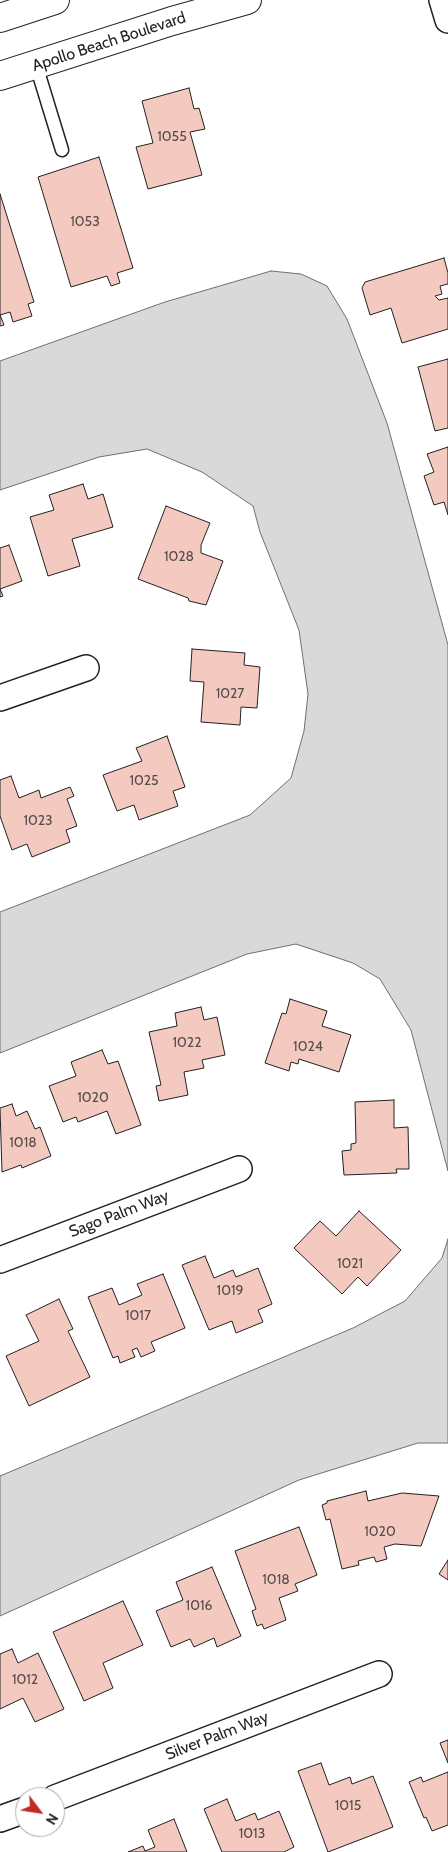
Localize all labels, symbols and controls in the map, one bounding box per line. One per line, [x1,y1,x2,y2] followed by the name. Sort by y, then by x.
[30,8,188,76] street label: Apollo Beach Boulevard
[157,129,187,145] house number: 1055
[70,214,100,230] house number: 1053
[164,549,194,565] house number: 1028
[216,686,244,702] house number: 1027
[129,773,159,789] house number: 1025
[23,813,53,829] house number: 1023
[172,1035,202,1051] house number: 1022
[293,1039,323,1055] house number: 1024
[77,1090,109,1106] house number: 1020
[9,1135,37,1151] house number: 1018
[66,1186,172,1242] street label: Sago Palm Way
[337,1256,363,1272] house number: 1021
[217,1283,243,1299] house number: 1019
[125,1308,151,1324] house number: 1017
[364,1524,396,1540] house number: 1020
[262,1572,290,1588] house number: 1018
[186,1598,212,1614] house number: 1016
[12,1672,38,1688] house number: 1012
[163,1708,271,1764] street label: Silver Palm Way
[15,1787,65,1837] north arrow
[335,1798,361,1814] house number: 1015
[42,1810,62,1828] text: N
[239,1826,265,1842] house number: 1013

